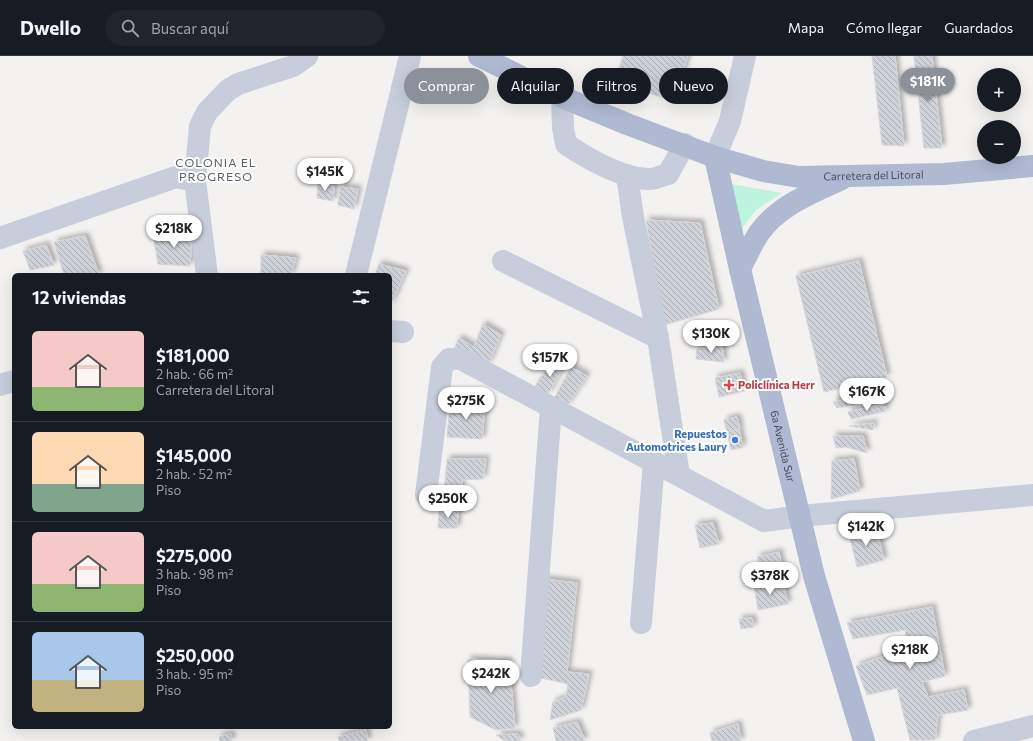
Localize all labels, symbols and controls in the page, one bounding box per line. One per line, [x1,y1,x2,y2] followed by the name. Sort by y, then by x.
[105,10,385,46] search box
[20,16,81,39] text: Dwello
[119,17,141,39] icon: search
[151,19,229,37] text: Buscar aquí
[788,19,824,36] text: Mapa
[846,19,922,36] text: Cómo llegar
[944,19,1013,36] text: Guardados
[404,68,489,104] chip: Comprar
[497,68,574,104] chip: Alquilar
[582,68,651,104] chip: Filtros
[659,68,728,104] chip: Nuevo
[900,68,956,102] pin: $181K
[977,68,1021,164] map controls
[977,68,1021,112] button: +
[910,73,946,89] text: $181K
[977,120,1021,164] button: −
[175,155,257,183] district label: COLONIA EL PROGRESO
[297,158,353,192] pin: $145K
[306,163,344,179] text: $145K
[823,167,924,182] street label: Carretera del Litoral
[146,215,202,249] pin: $218K
[155,220,193,236] text: $218K
[350,286,372,308] icon: filters
[32,287,126,308] text: 12 viviendas
[683,320,739,354] pin: $130K
[692,325,730,341] text: $130K
[522,344,578,378] pin: $157K
[156,345,230,366] text: $181,000
[64,347,112,395] icon: home
[531,349,569,365] text: $157K
[156,366,233,382] text: 2 hab. · 66 m²
[738,378,815,391] place label: Policlínica Herr
[839,378,895,412] pin: $167K
[723,379,735,391] marker: Policlínica Herr
[156,382,274,398] text: Carretera del Litoral
[848,383,886,399] text: $167K
[438,387,494,421] pin: $275K
[447,392,485,408] text: $275K
[768,409,798,484] street label: 6a Avenida Sur
[626,427,727,453] place label: Repuestos Automotrices Laury
[730,435,740,445] marker: Repuestos Automotrices Laury
[156,445,231,466] text: $145,000
[64,448,112,496] icon: home
[156,466,232,482] text: 2 hab. · 52 m²
[156,482,181,498] text: Piso
[420,485,476,519] pin: $250K
[428,490,468,506] text: $250K
[838,513,894,547] pin: $142K
[847,518,885,534] text: $142K
[156,545,232,566] text: $275,000
[64,548,112,596] icon: home
[742,562,798,596] pin: $378K
[156,566,233,582] text: 3 hab. · 98 m²
[750,567,790,583] text: $378K
[156,582,181,598] text: Piso
[882,636,938,670] pin: $218K
[891,641,929,657] text: $218K
[156,645,234,666] text: $250,000
[64,648,112,696] icon: home
[463,660,519,694] pin: $242K
[471,665,511,681] text: $242K
[156,666,233,682] text: 3 hab. · 95 m²
[156,682,181,698] text: Piso

